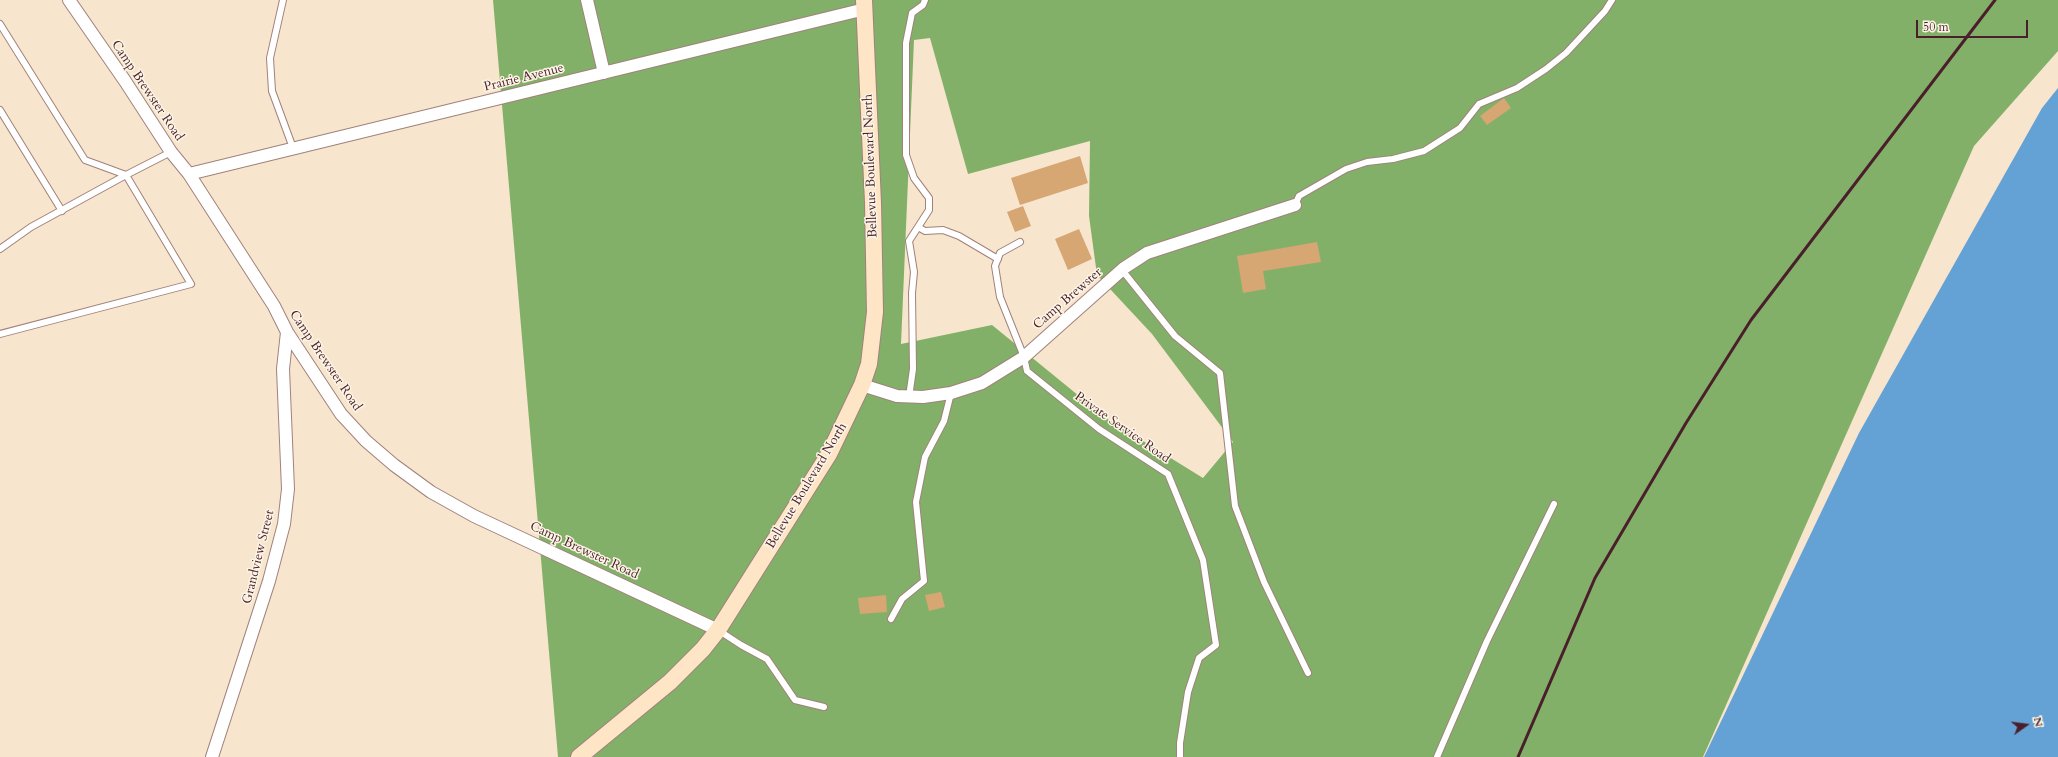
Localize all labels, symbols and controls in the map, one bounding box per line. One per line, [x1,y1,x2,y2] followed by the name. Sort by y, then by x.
[1918,12,2030,38] scale bar
[1923,19,1949,35] text: 50 m
[108,38,186,144] street label: Camp Brewster Road
[483,61,565,95] street label: Prairie Avenue
[861,94,881,238] street label: Bellevue Boulevard North
[1030,265,1106,333] street label: Camp Brewster
[286,308,364,414] street label: Camp Brewster Road
[1071,389,1173,467] street label: Private Service Road
[763,420,851,552] street label: Bellevue Boulevard North
[240,508,278,606] street label: Grandview Street
[527,519,641,583] street label: Camp Brewster Road
[2006,705,2046,745] north arrow
[2030,716,2047,728] text: N

